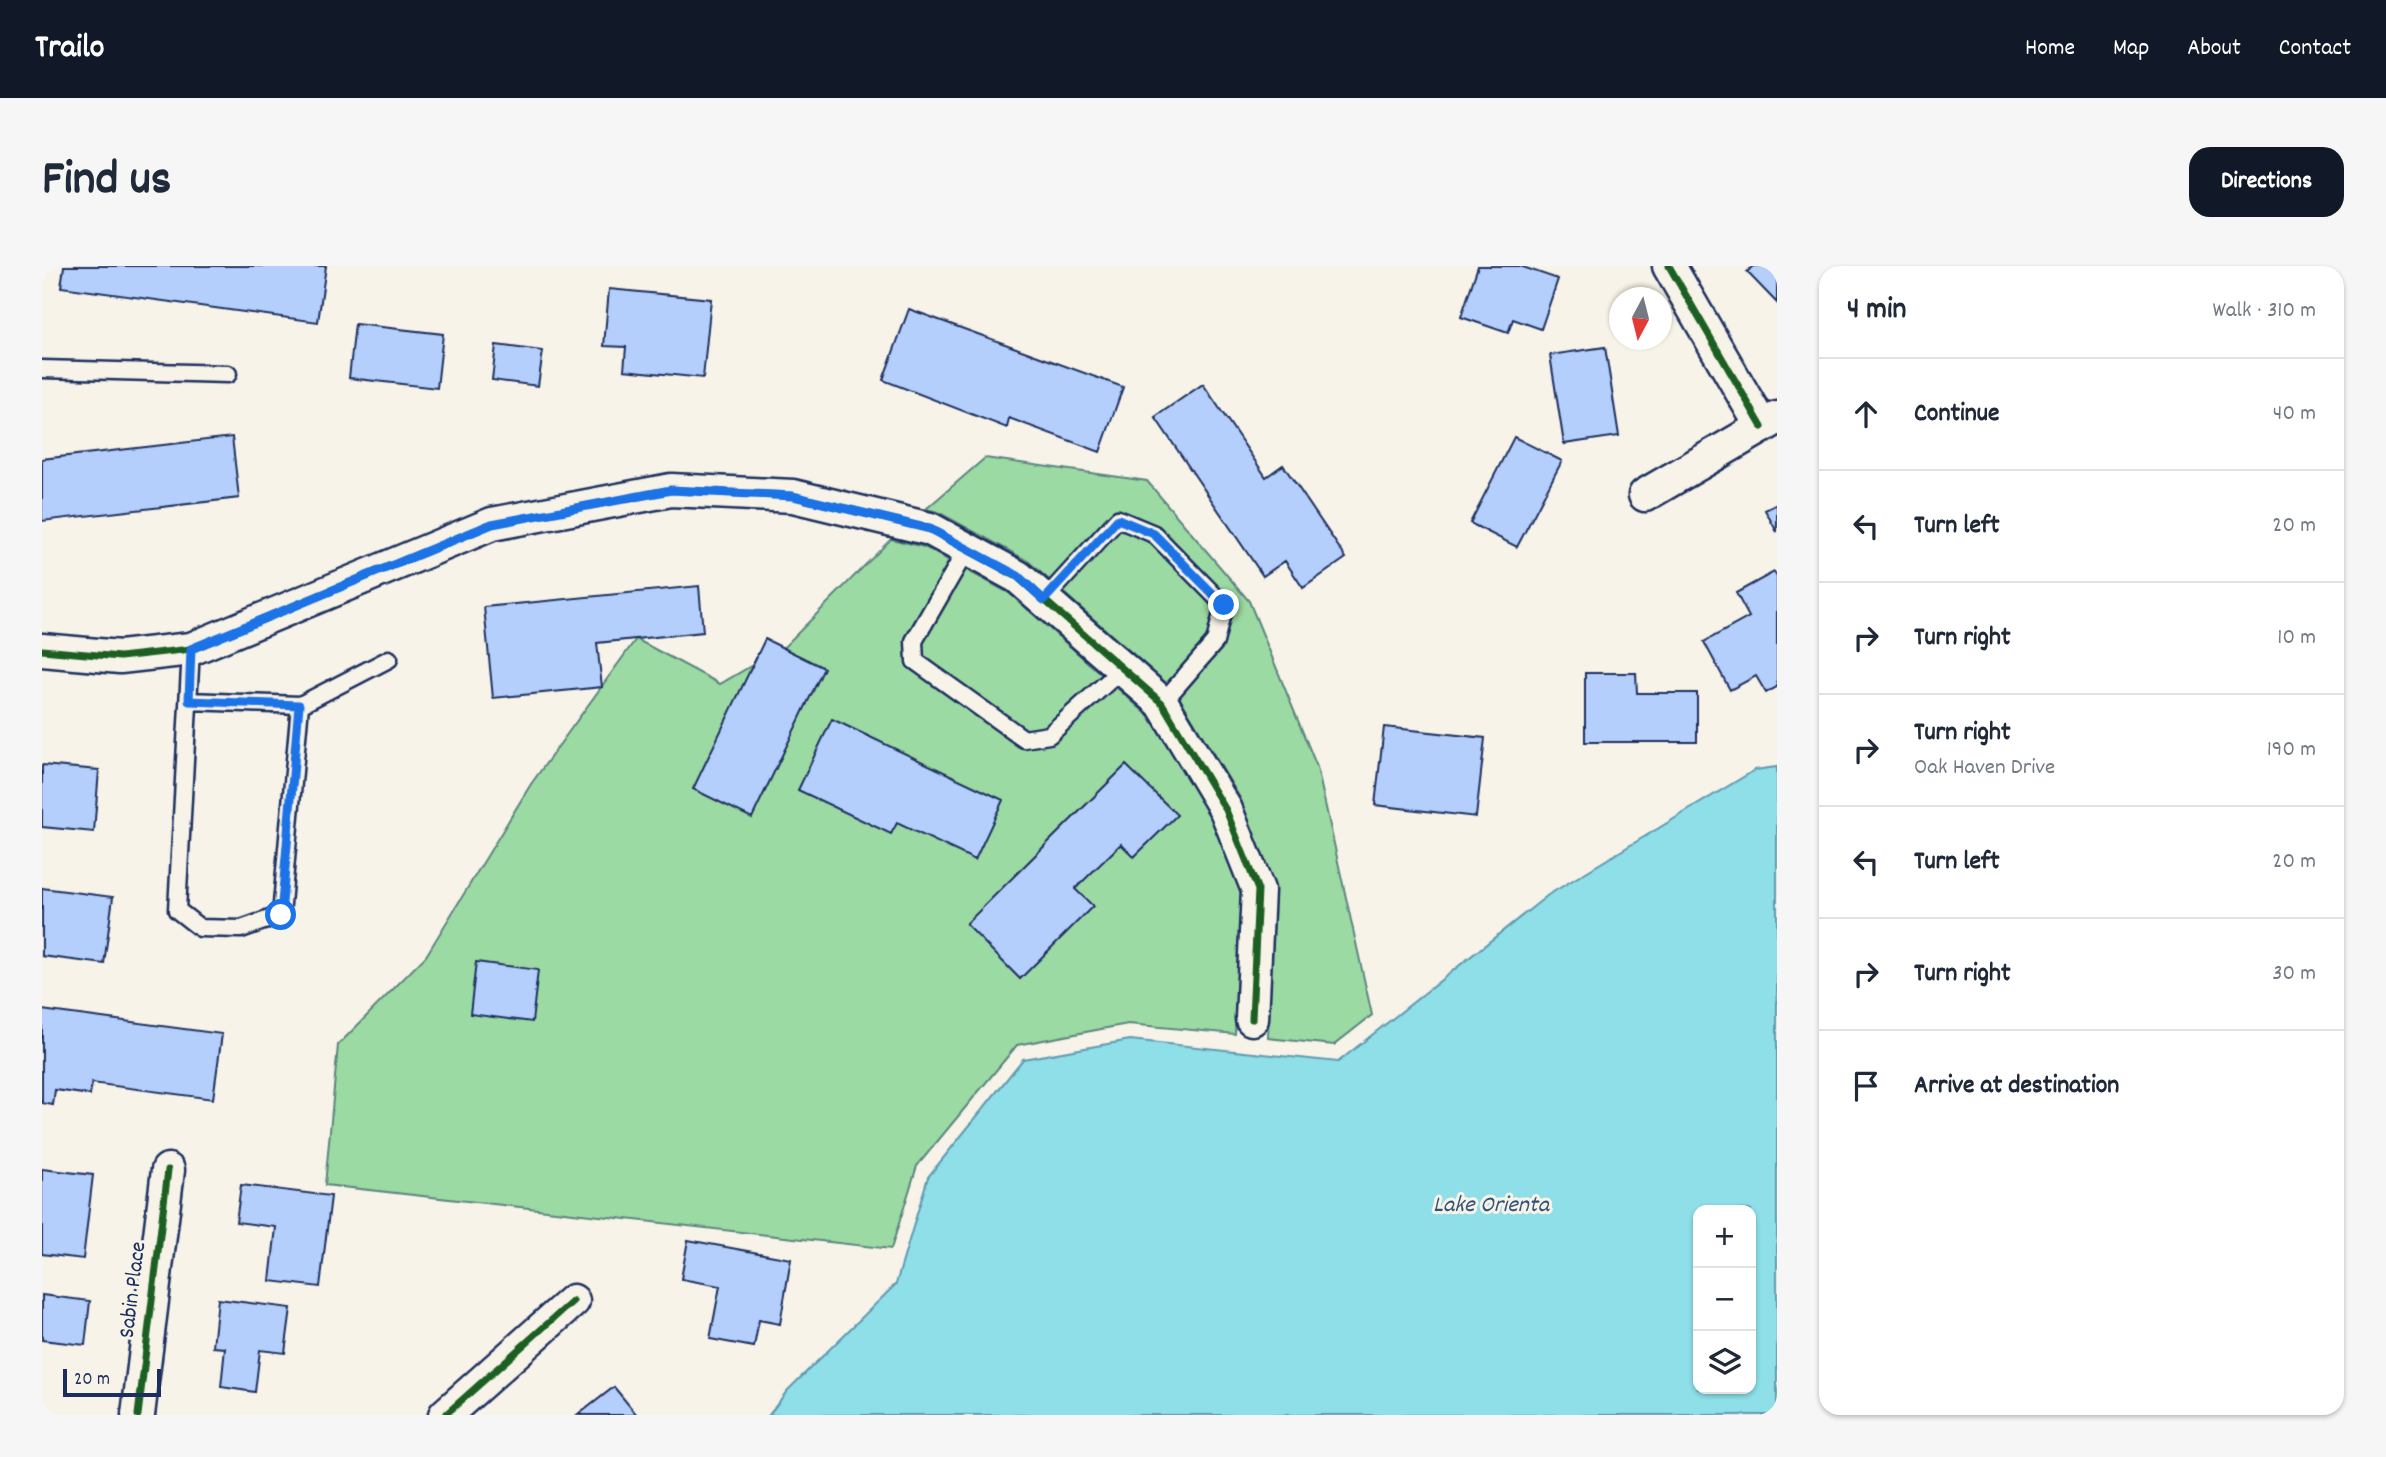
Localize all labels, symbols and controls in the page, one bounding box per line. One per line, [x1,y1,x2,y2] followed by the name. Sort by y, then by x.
[35,26,105,73] text: Trailo
[2025,32,2075,66] text: Home
[2113,32,2149,66] text: Map
[2187,32,2241,66] text: About
[2279,32,2351,66] text: Contact
[42,147,171,217] text: Find us
[2189,147,2344,217] button: Directions
[1609,287,1672,350] north arrow
[1847,290,1906,333] text: 4 min
[2212,295,2316,328] text: Walk · 310 m
[1847,395,1885,433] icon: ahead
[1914,396,1999,433] text: Continue
[2273,398,2316,431] text: 40 m
[1847,507,1885,545] icon: left
[1914,508,2000,545] text: Turn left
[2272,510,2316,543] text: 20 m
[1208,589,1239,620] route end
[1847,619,1885,657] icon: right
[1914,620,2011,657] text: Turn right
[2277,622,2316,655] text: 10 m
[1914,715,2011,752] text: Turn right
[1847,731,1885,769] icon: right
[2267,734,2316,767] text: 190 m
[1914,752,2055,785] text: Oak Haven Drive
[1847,843,1885,881] icon: left
[1914,844,2000,881] text: Turn left
[2272,846,2316,879] text: 20 m
[265,899,296,930] route start
[1847,955,1885,993] icon: right
[1914,956,2011,993] text: Turn right
[2272,958,2316,991] text: 30 m
[1847,1067,1885,1105] icon: arrive
[1914,1068,2119,1105] text: Arrive at destination
[1433,1189,1551,1223] water label: Lake Orienta
[1693,1205,1756,1394] map controls
[1693,1205,1756,1268] button: +
[112,1240,156,1340] street label: Sabin Place
[1693,1268,1756,1331] button: −
[1693,1331,1756,1394] button: layers
[63,1366,161,1398] scale bar
[74,1367,110,1394] text: 20 m

